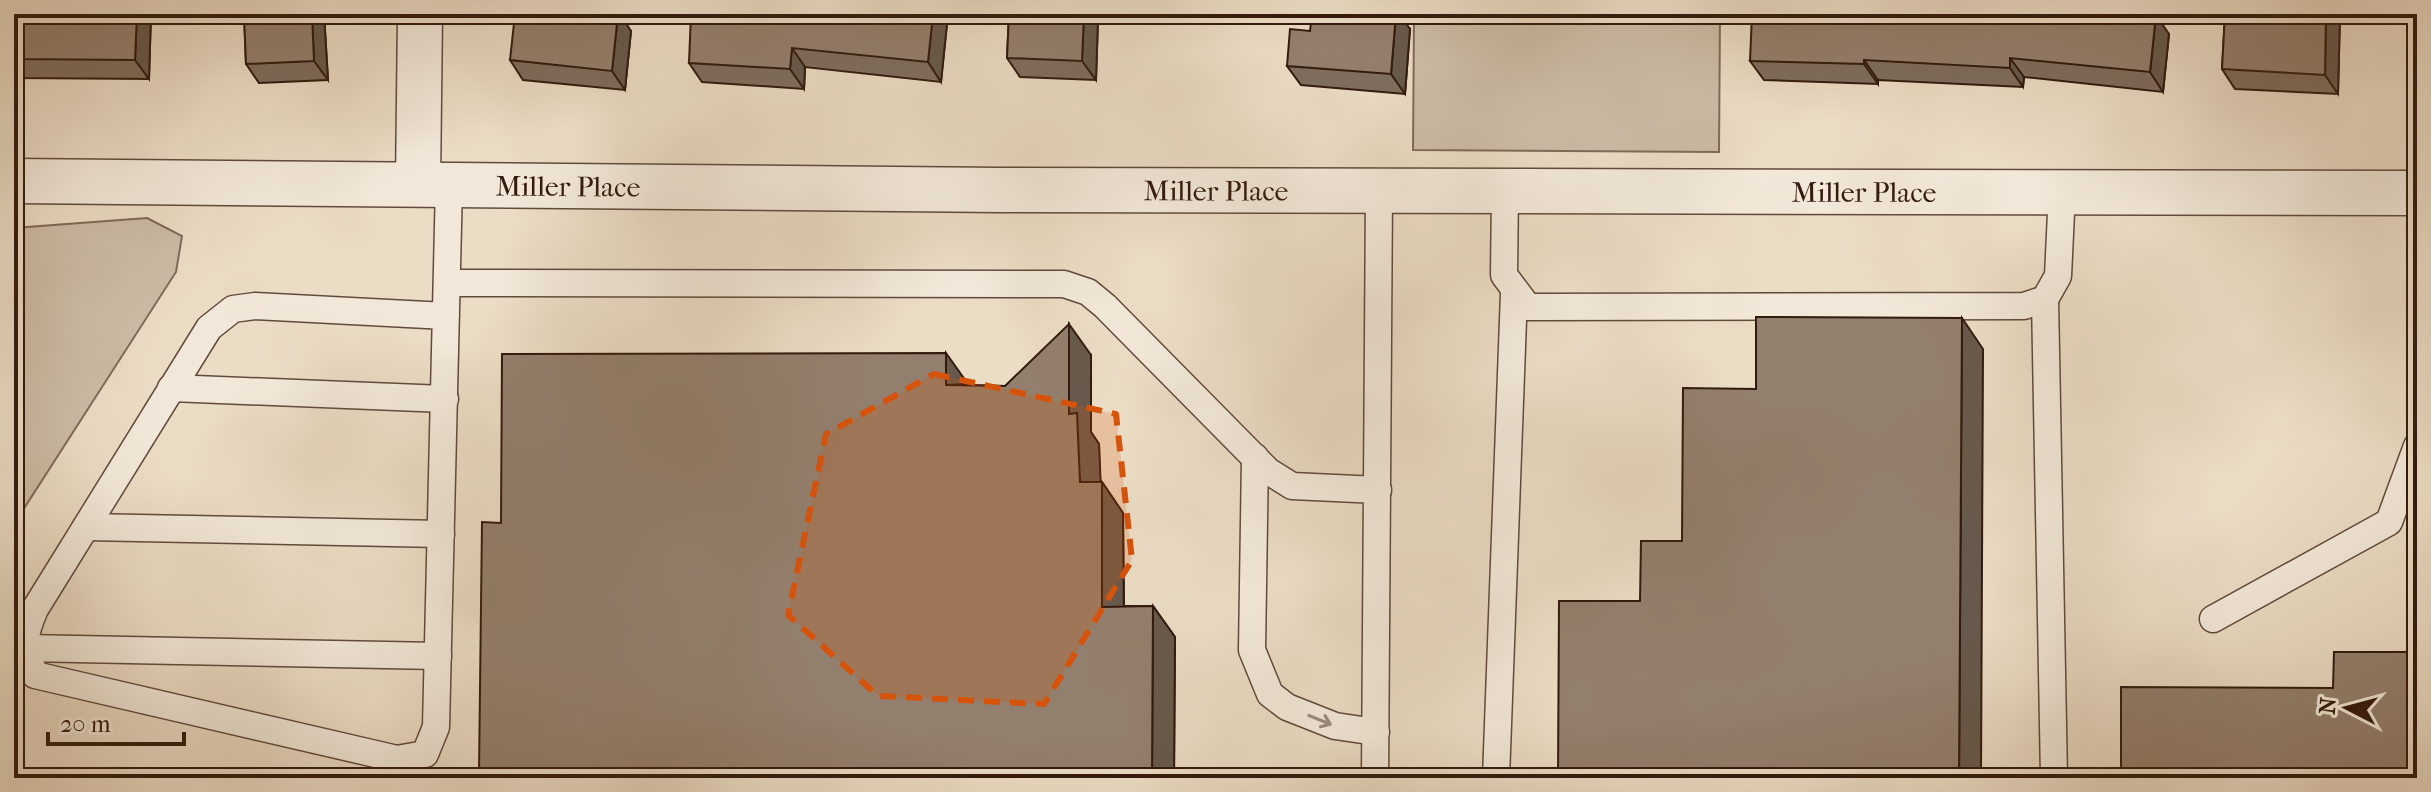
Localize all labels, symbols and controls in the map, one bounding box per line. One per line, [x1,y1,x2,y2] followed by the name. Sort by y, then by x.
[495,169,641,203] street label: Miller Place
[1144,174,1289,207] street label: Miller Place
[1792,175,1937,208] street label: Miller Place
[2307,668,2387,748] north arrow
[48,696,184,746] scale bar
[2314,696,2342,716] text: N
[60,710,111,738] text: 20 m
[1307,714,1332,728] one-way arrow

